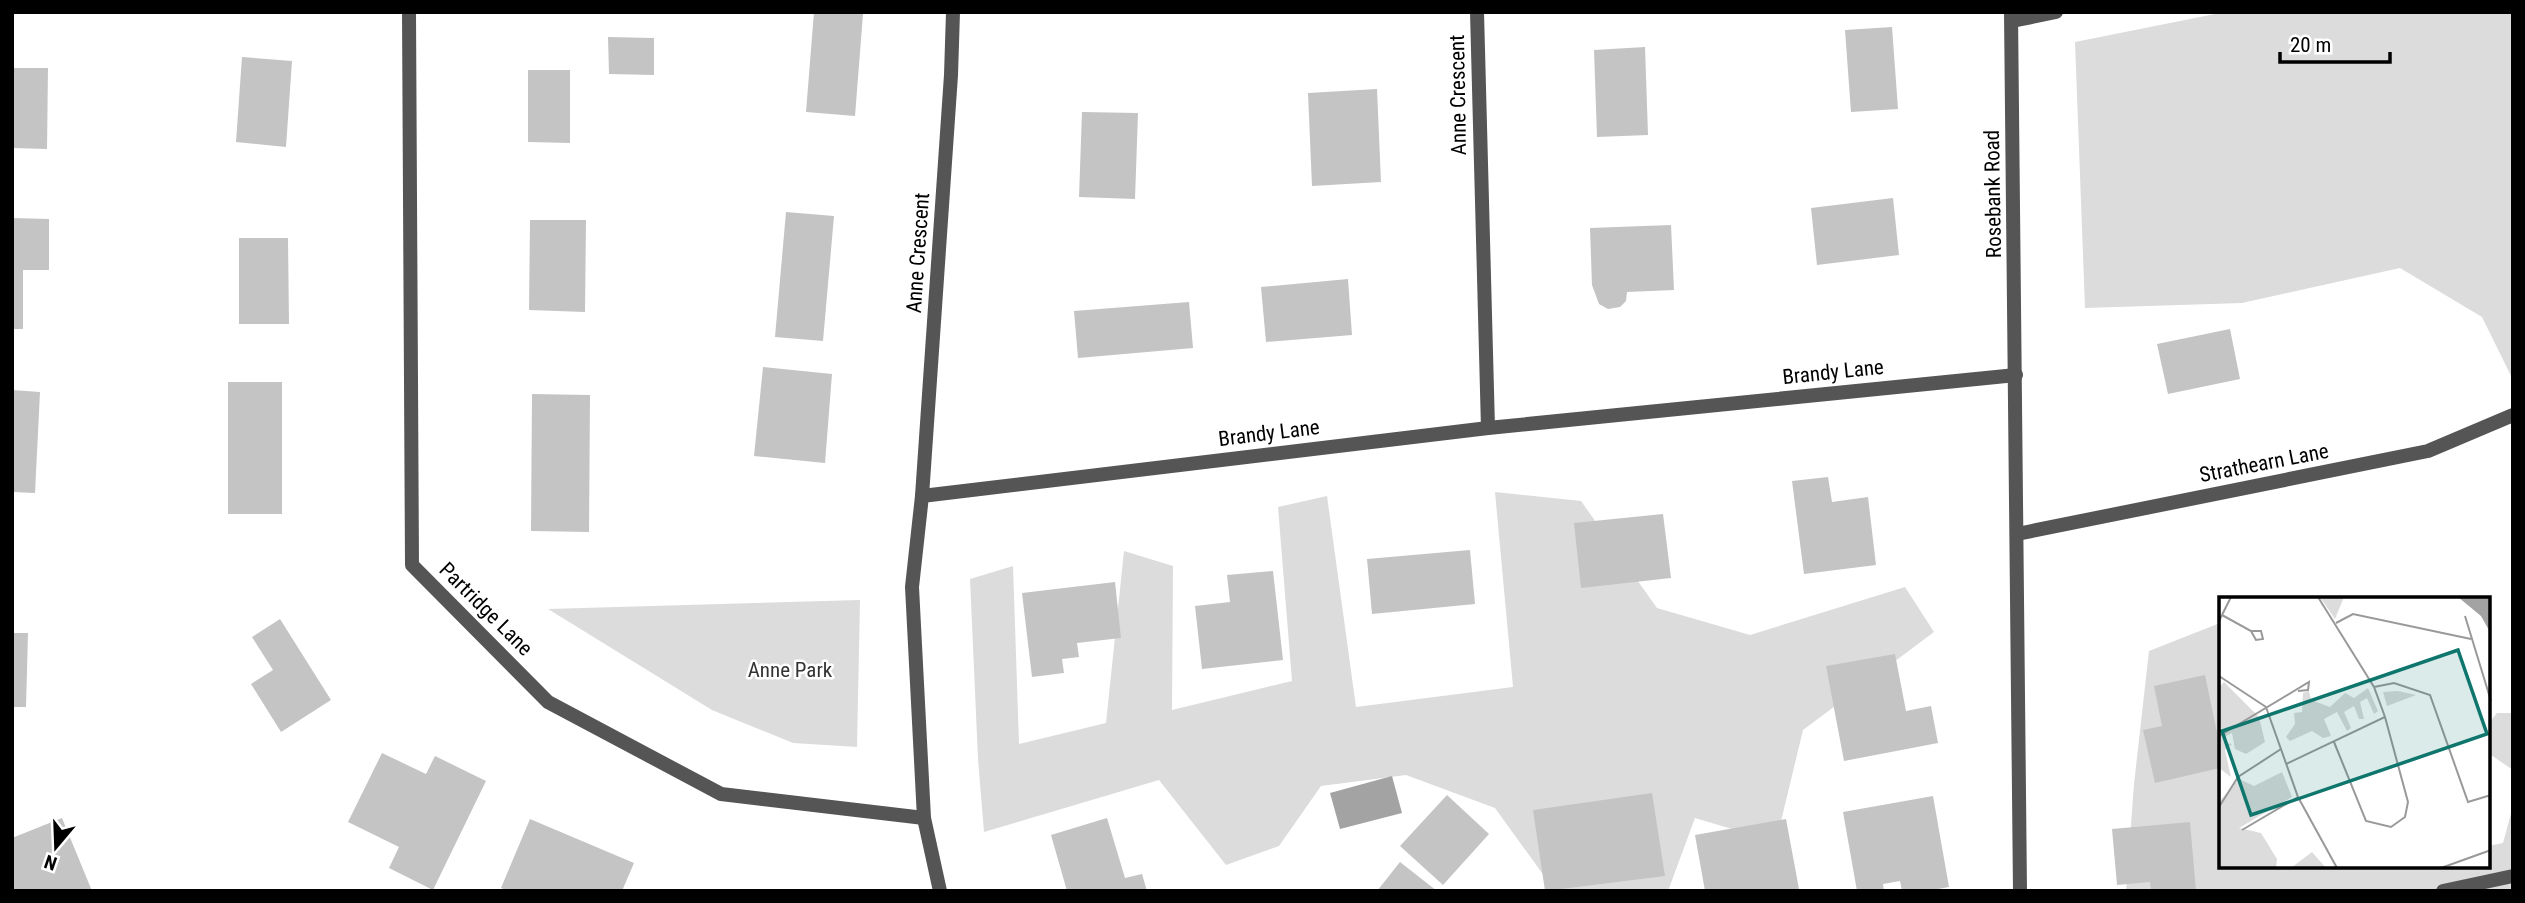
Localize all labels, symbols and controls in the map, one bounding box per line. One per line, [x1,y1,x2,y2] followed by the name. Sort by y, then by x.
[2280,21,2390,65] scale bar
[2290,33,2331,57] text: 20 m
[1445,35,1471,155] street label: Anne Crescent
[1980,130,2006,258] street label: Rosebank Road
[902,192,934,314] street label: Anne Crescent
[1781,355,1885,389] street label: Brandy Lane
[1217,415,1321,451] street label: Brandy Lane
[2197,439,2331,487] street label: Strathearn Lane
[435,558,538,661] street label: Partridge Lane
[2219,597,2490,868] inset map
[748,658,833,682] park label: Anne Park
[21,812,91,882] north arrow
[41,850,60,875] text: N

